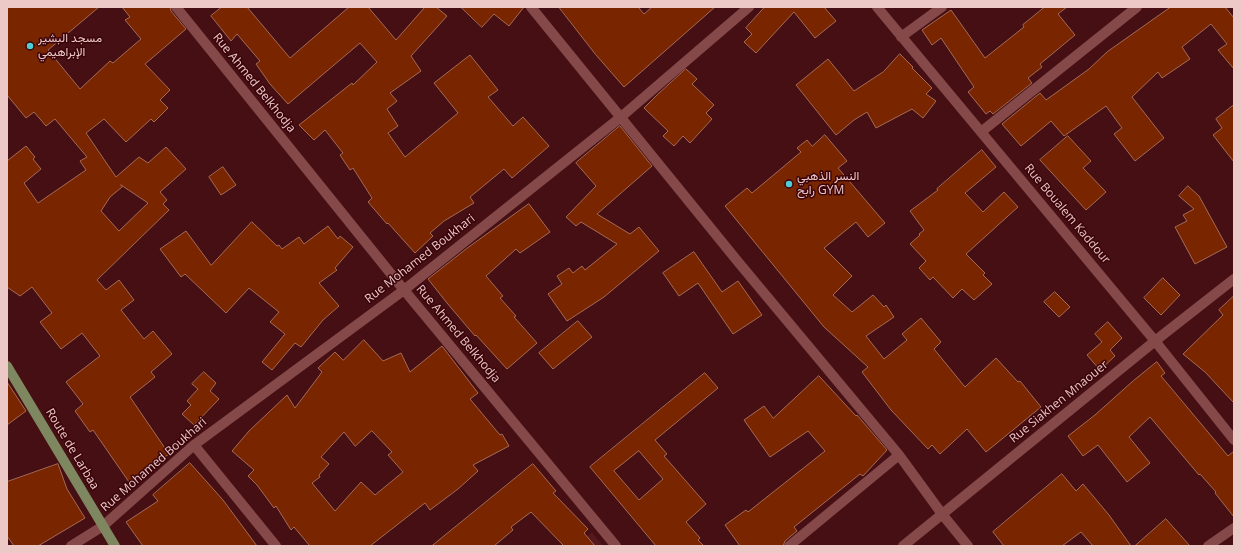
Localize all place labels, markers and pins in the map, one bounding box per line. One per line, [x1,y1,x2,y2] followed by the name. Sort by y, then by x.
[38,32,102,60] place label: مسجد البشير الإبراهيمي
[25,41,35,51] marker: مسجد البشير الإبراهيمي
[797,170,859,198] place label: النسر الذهبي رابح GYM
[784,179,794,189] marker: النسر الذهبي رابح GYM

